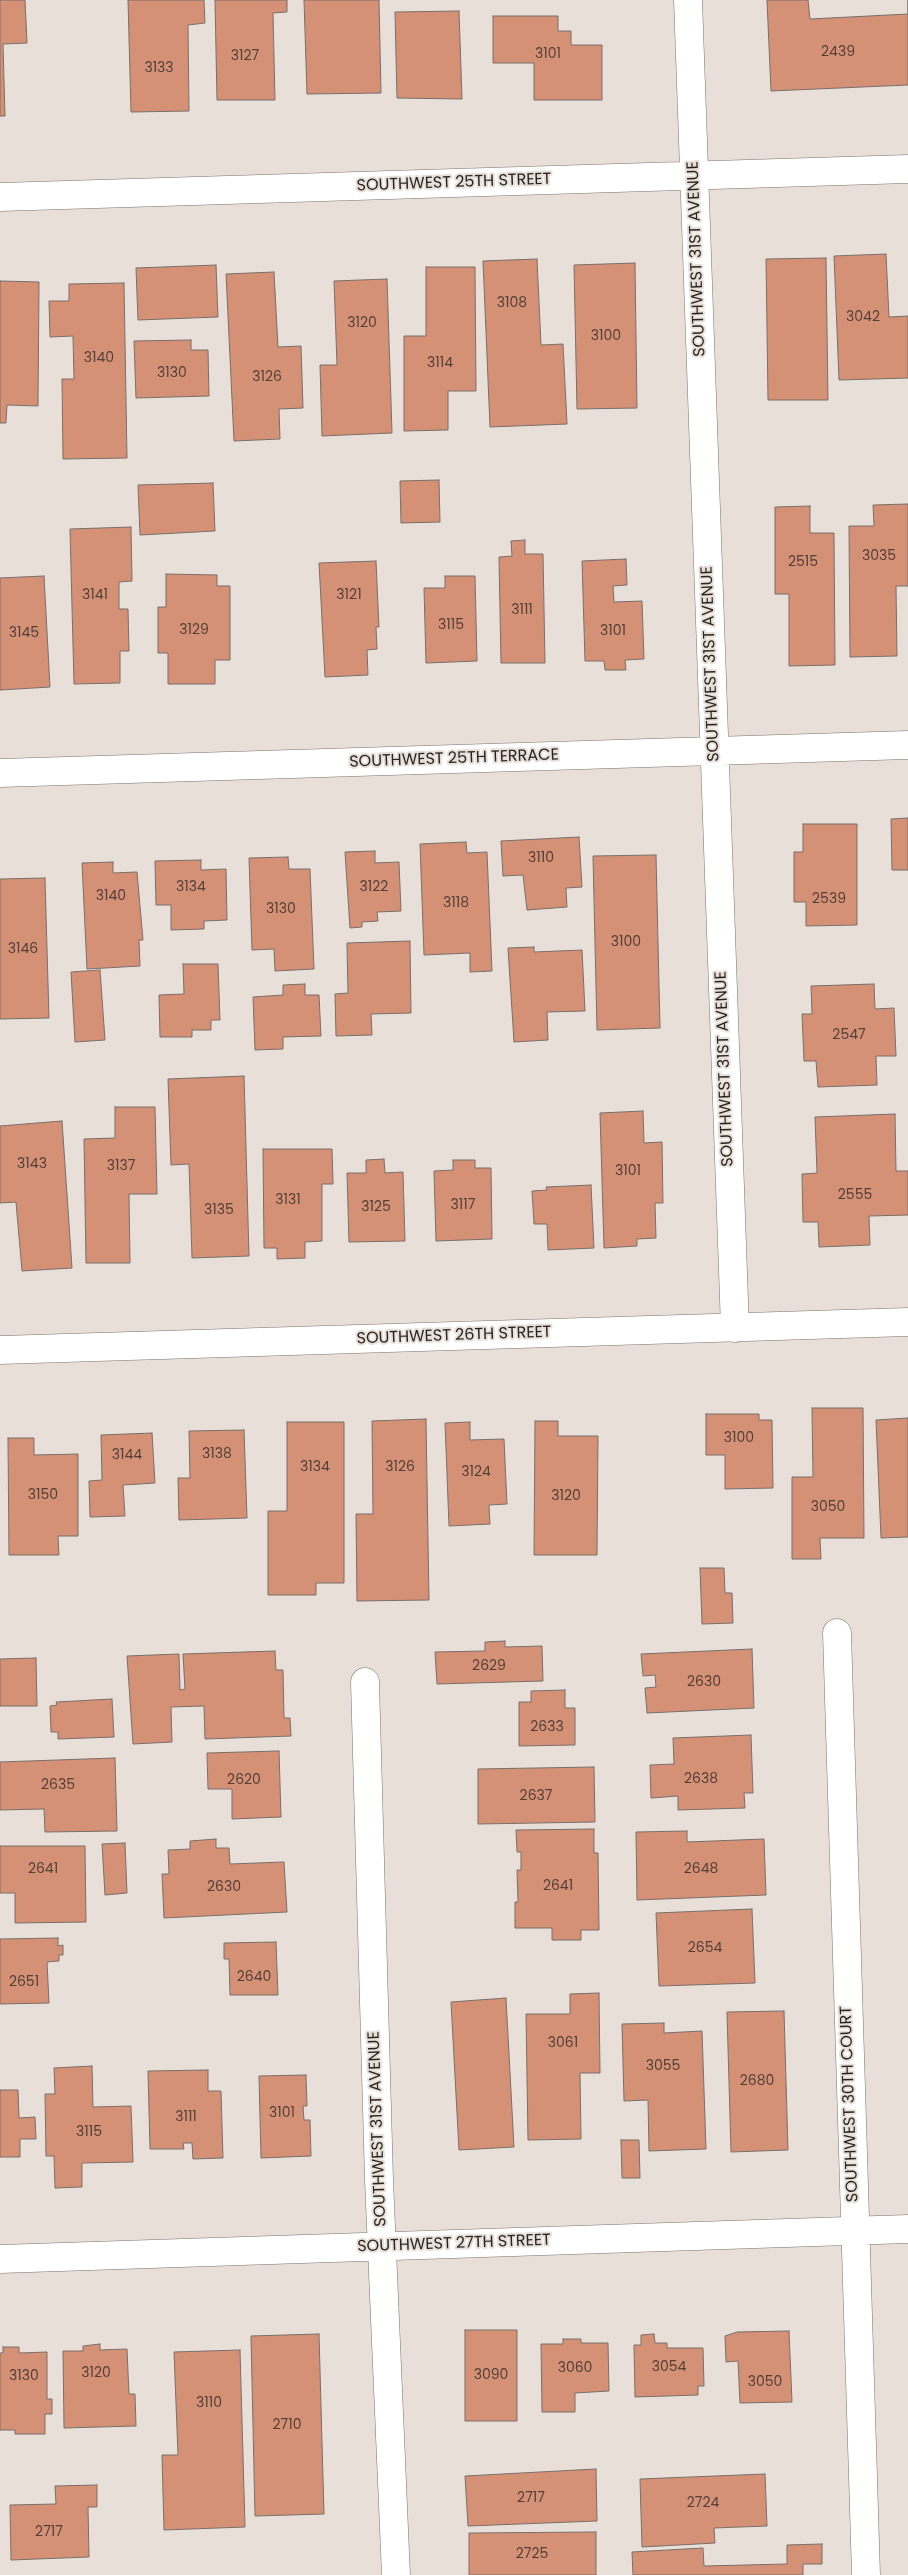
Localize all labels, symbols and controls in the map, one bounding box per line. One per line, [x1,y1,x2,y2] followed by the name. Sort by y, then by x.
[821,44,855,60] house number: 2439
[535,46,561,62] house number: 3101
[231,48,259,64] house number: 3127
[144,60,174,76] house number: 3133
[684,161,710,357] street label: SOUTHWEST 31ST AVENUE
[356,170,552,196] street label: SOUTHWEST 25TH STREET
[497,295,527,311] house number: 3108
[846,309,880,325] house number: 3042
[347,315,377,331] house number: 3120
[591,328,621,344] house number: 3100
[84,350,114,366] house number: 3140
[427,355,453,371] house number: 3114
[157,365,187,381] house number: 3130
[252,369,282,385] house number: 3126
[862,548,896,564] house number: 3035
[788,554,818,570] house number: 2515
[698,566,724,762] street label: SOUTHWEST 31ST AVENUE
[82,587,108,603] house number: 3141
[336,587,362,603] house number: 3121
[511,602,533,618] house number: 3111
[438,617,464,633] house number: 3115
[179,622,209,638] house number: 3129
[600,623,626,639] house number: 3101
[9,625,39,641] house number: 3145
[349,746,559,772] street label: SOUTHWEST 25TH TERRACE
[528,850,554,866] house number: 3110
[176,879,206,895] house number: 3134
[360,879,388,895] house number: 3122
[96,888,126,904] house number: 3140
[812,891,846,907] house number: 2539
[443,895,469,911] house number: 3118
[266,901,296,917] house number: 3130
[611,934,641,950] house number: 3100
[8,941,38,957] house number: 3146
[712,971,738,1167] street label: SOUTHWEST 31ST AVENUE
[832,1027,866,1043] house number: 2547
[17,1156,47,1172] house number: 3143
[107,1158,135,1174] house number: 3137
[615,1163,641,1179] house number: 3101
[838,1187,872,1203] house number: 2555
[275,1192,301,1208] house number: 3131
[451,1197,475,1213] house number: 3117
[361,1199,391,1215] house number: 3125
[204,1202,234,1218] house number: 3135
[356,1323,552,1349] street label: SOUTHWEST 26TH STREET
[724,1430,754,1446] house number: 3100
[202,1446,232,1462] house number: 3138
[112,1447,142,1463] house number: 3144
[300,1459,330,1475] house number: 3134
[385,1459,415,1475] house number: 3126
[461,1464,491,1480] house number: 3124
[28,1487,58,1503] house number: 3150
[551,1488,581,1504] house number: 3120
[811,1499,845,1515] house number: 3050
[472,1658,506,1674] house number: 2629
[687,1674,721,1690] house number: 2630
[530,1719,564,1735] house number: 2633
[684,1771,718,1787] house number: 2638
[227,1772,261,1788] house number: 2620
[41,1777,75,1793] house number: 2635
[520,1788,552,1804] house number: 2637
[28,1861,58,1877] house number: 2641
[684,1861,718,1877] house number: 2648
[543,1878,573,1894] house number: 2641
[207,1879,241,1895] house number: 2630
[688,1940,722,1956] house number: 2654
[237,1969,271,1985] house number: 2640
[9,1974,39,1990] house number: 2651
[837,2006,863,2202] street label: SOUTHWEST 30TH COURT
[365,2031,391,2227] street label: SOUTHWEST 31ST AVENUE
[548,2035,578,2051] house number: 3061
[646,2058,680,2074] house number: 3055
[740,2073,774,2089] house number: 2680
[269,2105,295,2121] house number: 3101
[175,2109,197,2125] house number: 3111
[76,2124,102,2140] house number: 3115
[357,2231,551,2257] street label: SOUTHWEST 27TH STREET
[652,2359,686,2375] house number: 3054
[558,2360,592,2376] house number: 3060
[81,2365,111,2381] house number: 3120
[474,2367,508,2383] house number: 3090
[9,2368,39,2384] house number: 3130
[748,2374,782,2390] house number: 3050
[196,2395,222,2411] house number: 3110
[273,2417,301,2433] house number: 2710
[517,2490,545,2506] house number: 2717
[687,2495,719,2511] house number: 2724
[35,2524,63,2540] house number: 2717
[516,2546,548,2562] house number: 2725

